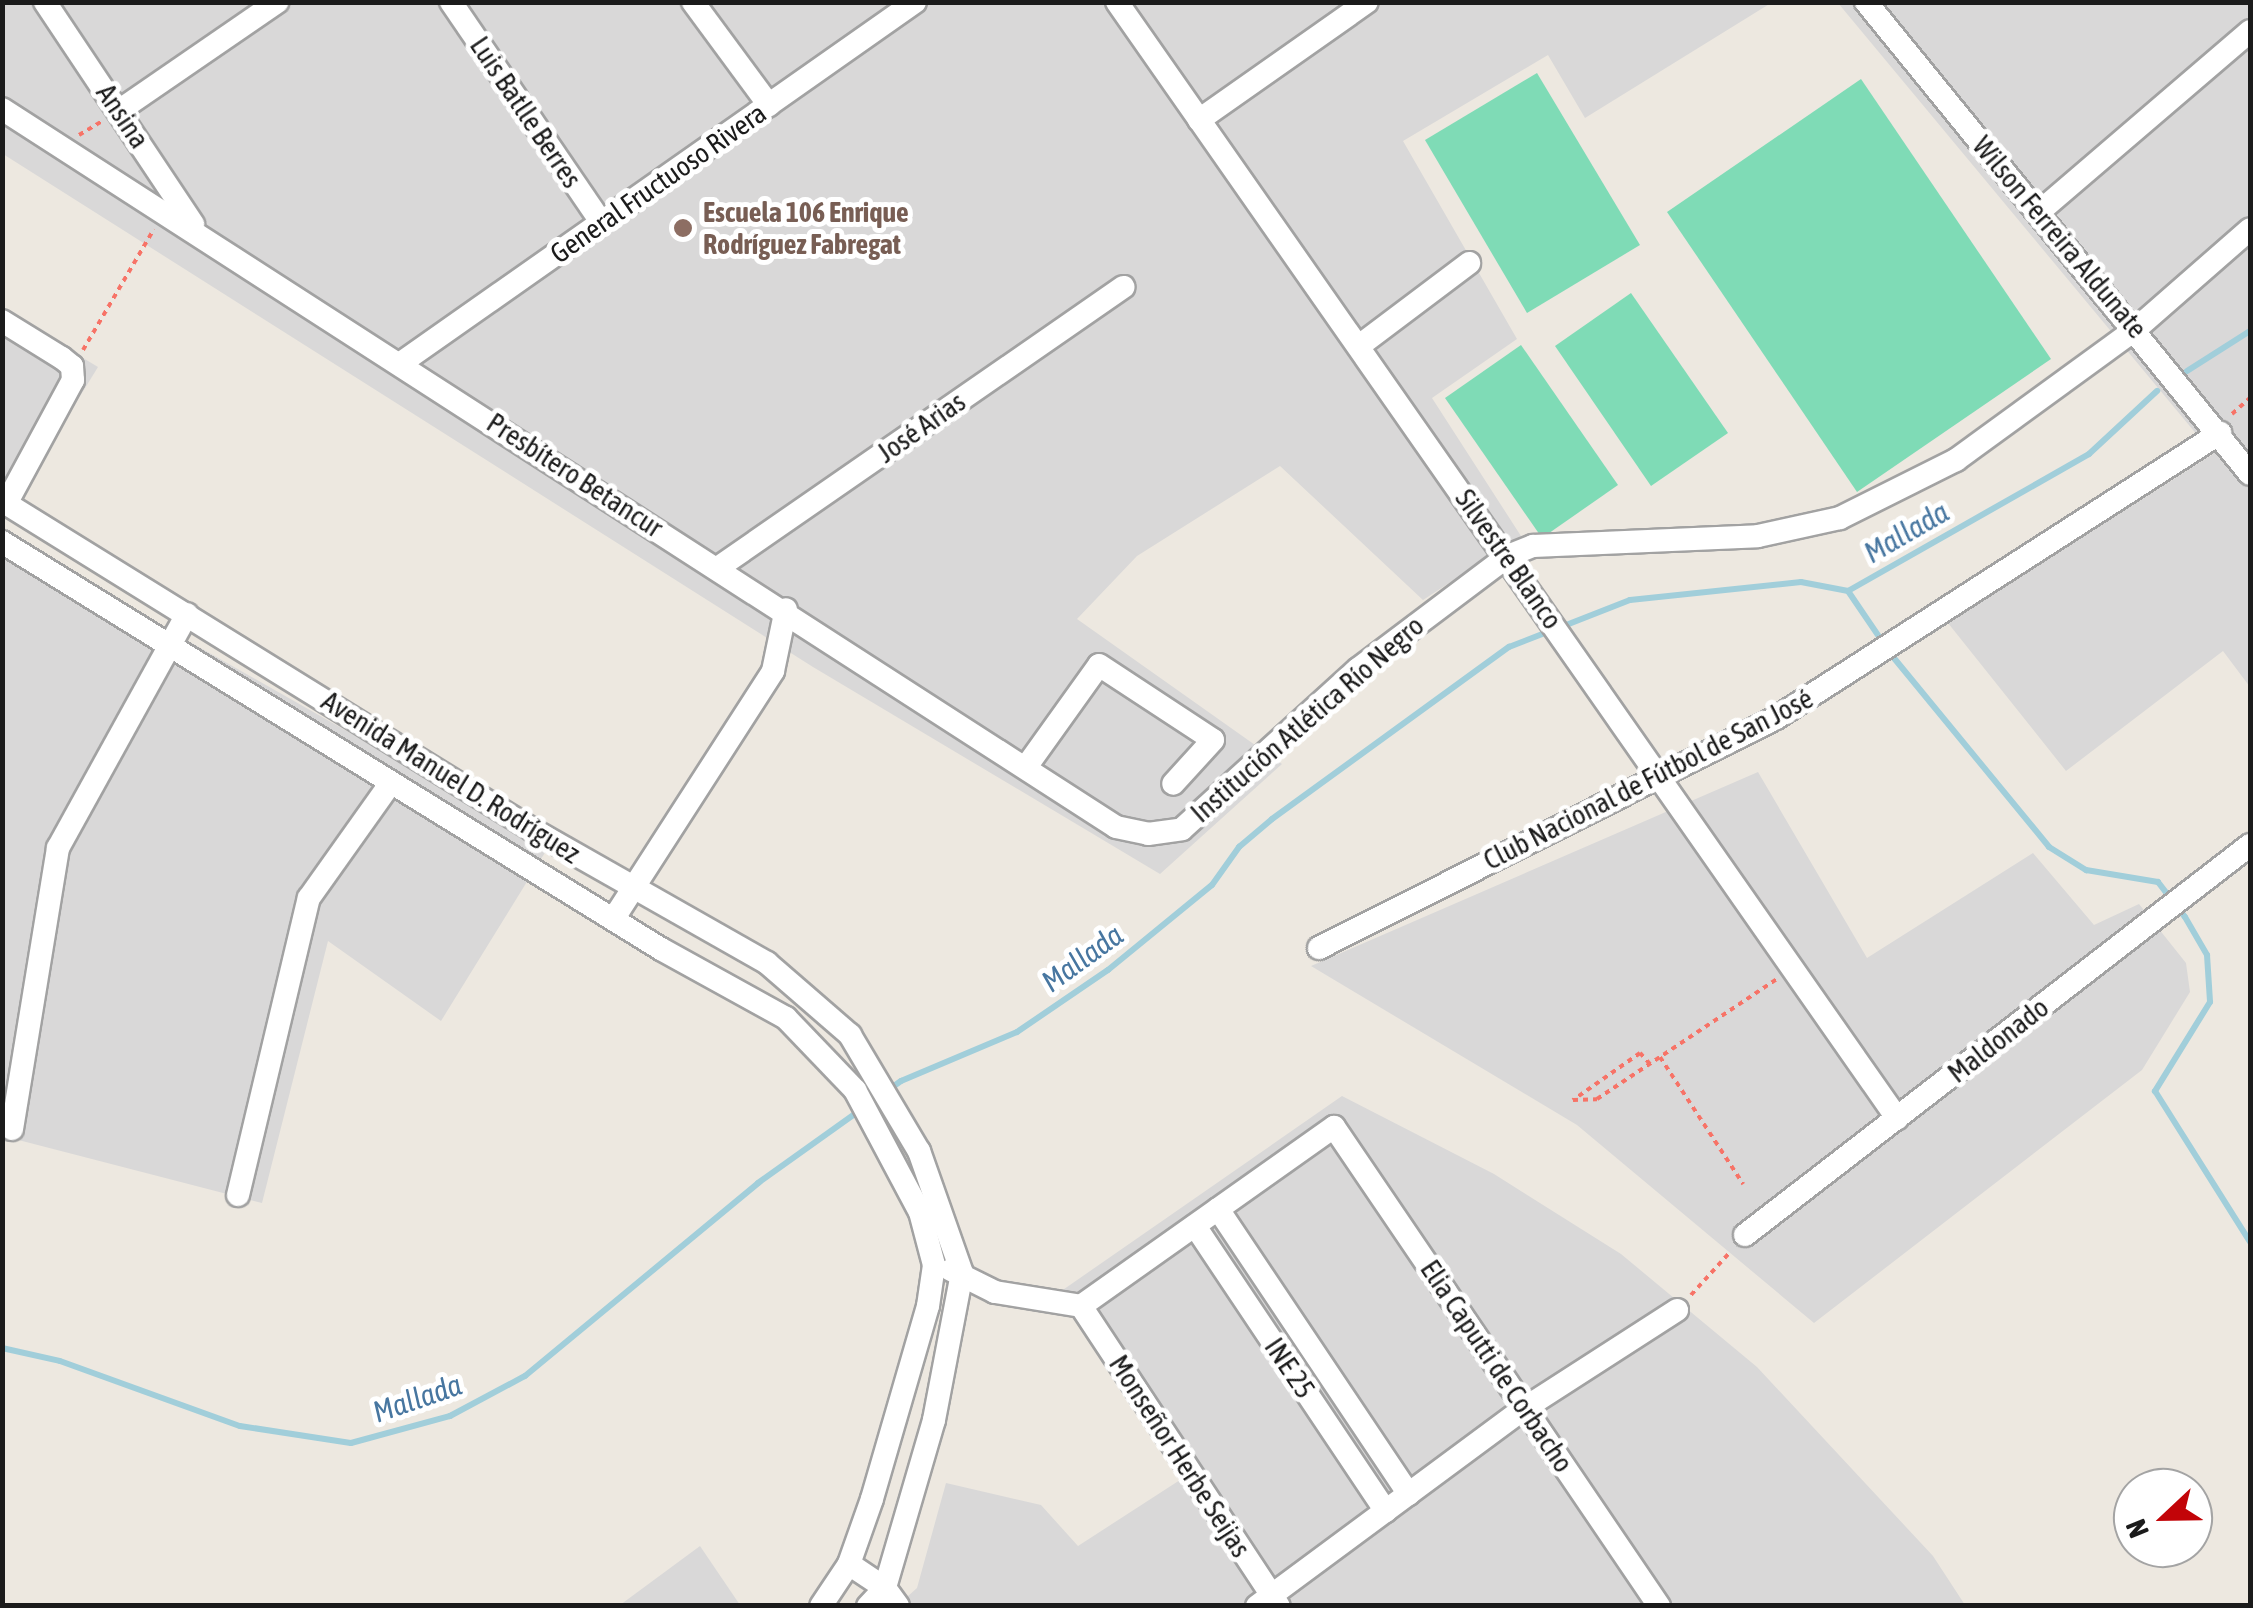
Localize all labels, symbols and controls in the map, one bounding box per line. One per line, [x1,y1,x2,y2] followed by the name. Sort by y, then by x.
[463,30,589,194] street label: Luis Batlle Berres
[89,77,157,155] street label: Ansina
[544,96,772,270] street label: General Fructuoso Rivera
[1966,129,2154,345] street label: Wilson Ferreira Aldunate
[703,195,909,261] place label: Escuela 106 Enrique Rodríguez Fabregat
[672,217,694,239] marker: Escuela 106 Enrique Rodríguez Fabregat
[870,385,972,469] street label: José Arias
[481,406,669,544] street label: Presbítero Betancur
[1449,483,1569,635] street label: Silvestre Blanco
[1857,494,1955,570] water label: Mallada
[1184,609,1430,829] street label: Institución Atlética Río Negro
[1478,681,1818,877] street label: Club Nacional de Fútbol de San José
[316,684,586,870] street label: Avenida Manuel D. Rodríguez
[1034,917,1130,999] water label: Mallada
[1941,990,2055,1090] street label: Maldonado
[1414,1254,1580,1478] street label: Elia Caputti de Corbacho
[1258,1331,1322,1405] street label: INE 25
[1102,1349,1258,1563] street label: Monseñor Herbe Seijas
[368,1366,466,1430] water label: Mallada
[2113,1468,2213,1568] north arrow
[2119,1515,2155,1542] text: N

